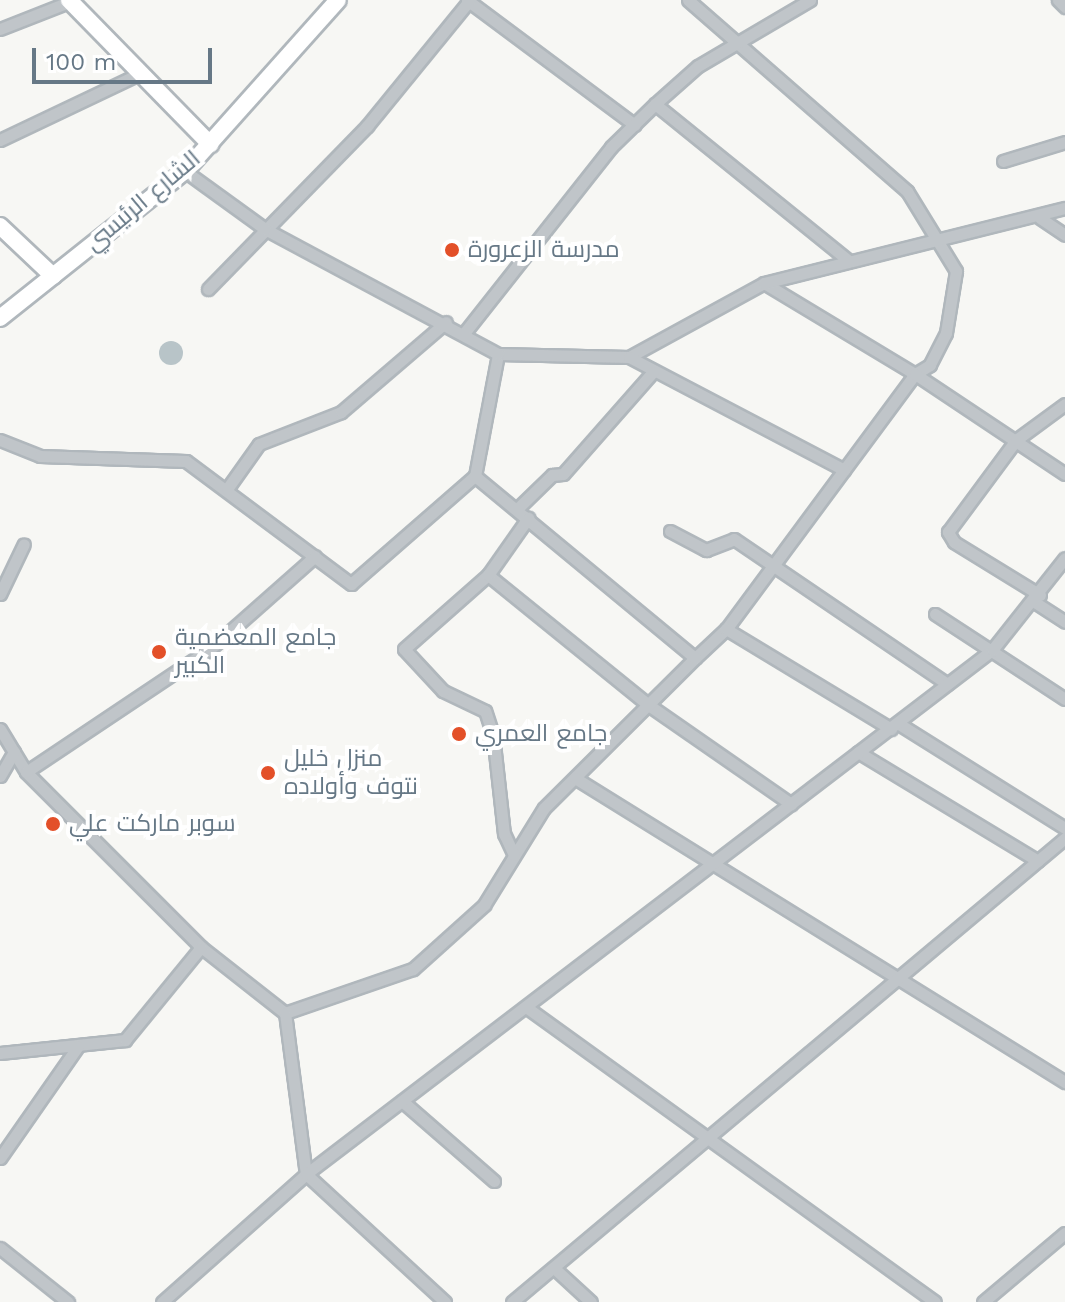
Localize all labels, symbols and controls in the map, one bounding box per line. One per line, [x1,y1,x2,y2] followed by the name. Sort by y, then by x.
[36,32,216,82] scale bar
[46,48,116,76] text: 100 m
[79,144,207,258] street label: الشارع الرئيسي
[468,236,620,264] place label: مدرسة الزعرورة
[443,241,461,259] marker: مدرسة الزعرورة
[175,624,336,680] place label: جامع المعضمية الكبير
[150,643,168,661] marker: جامع المعضمية الكبير
[475,720,607,748] place label: جامع العمري
[450,725,468,743] marker: جامع العمري
[284,745,418,801] place label: منزل خليل نتوف وأولاده
[259,764,277,782] marker: منزل خليل نتوف وأولاده
[69,810,236,838] place label: سوبر ماركت علي
[44,815,62,833] marker: سوبر ماركت علي

